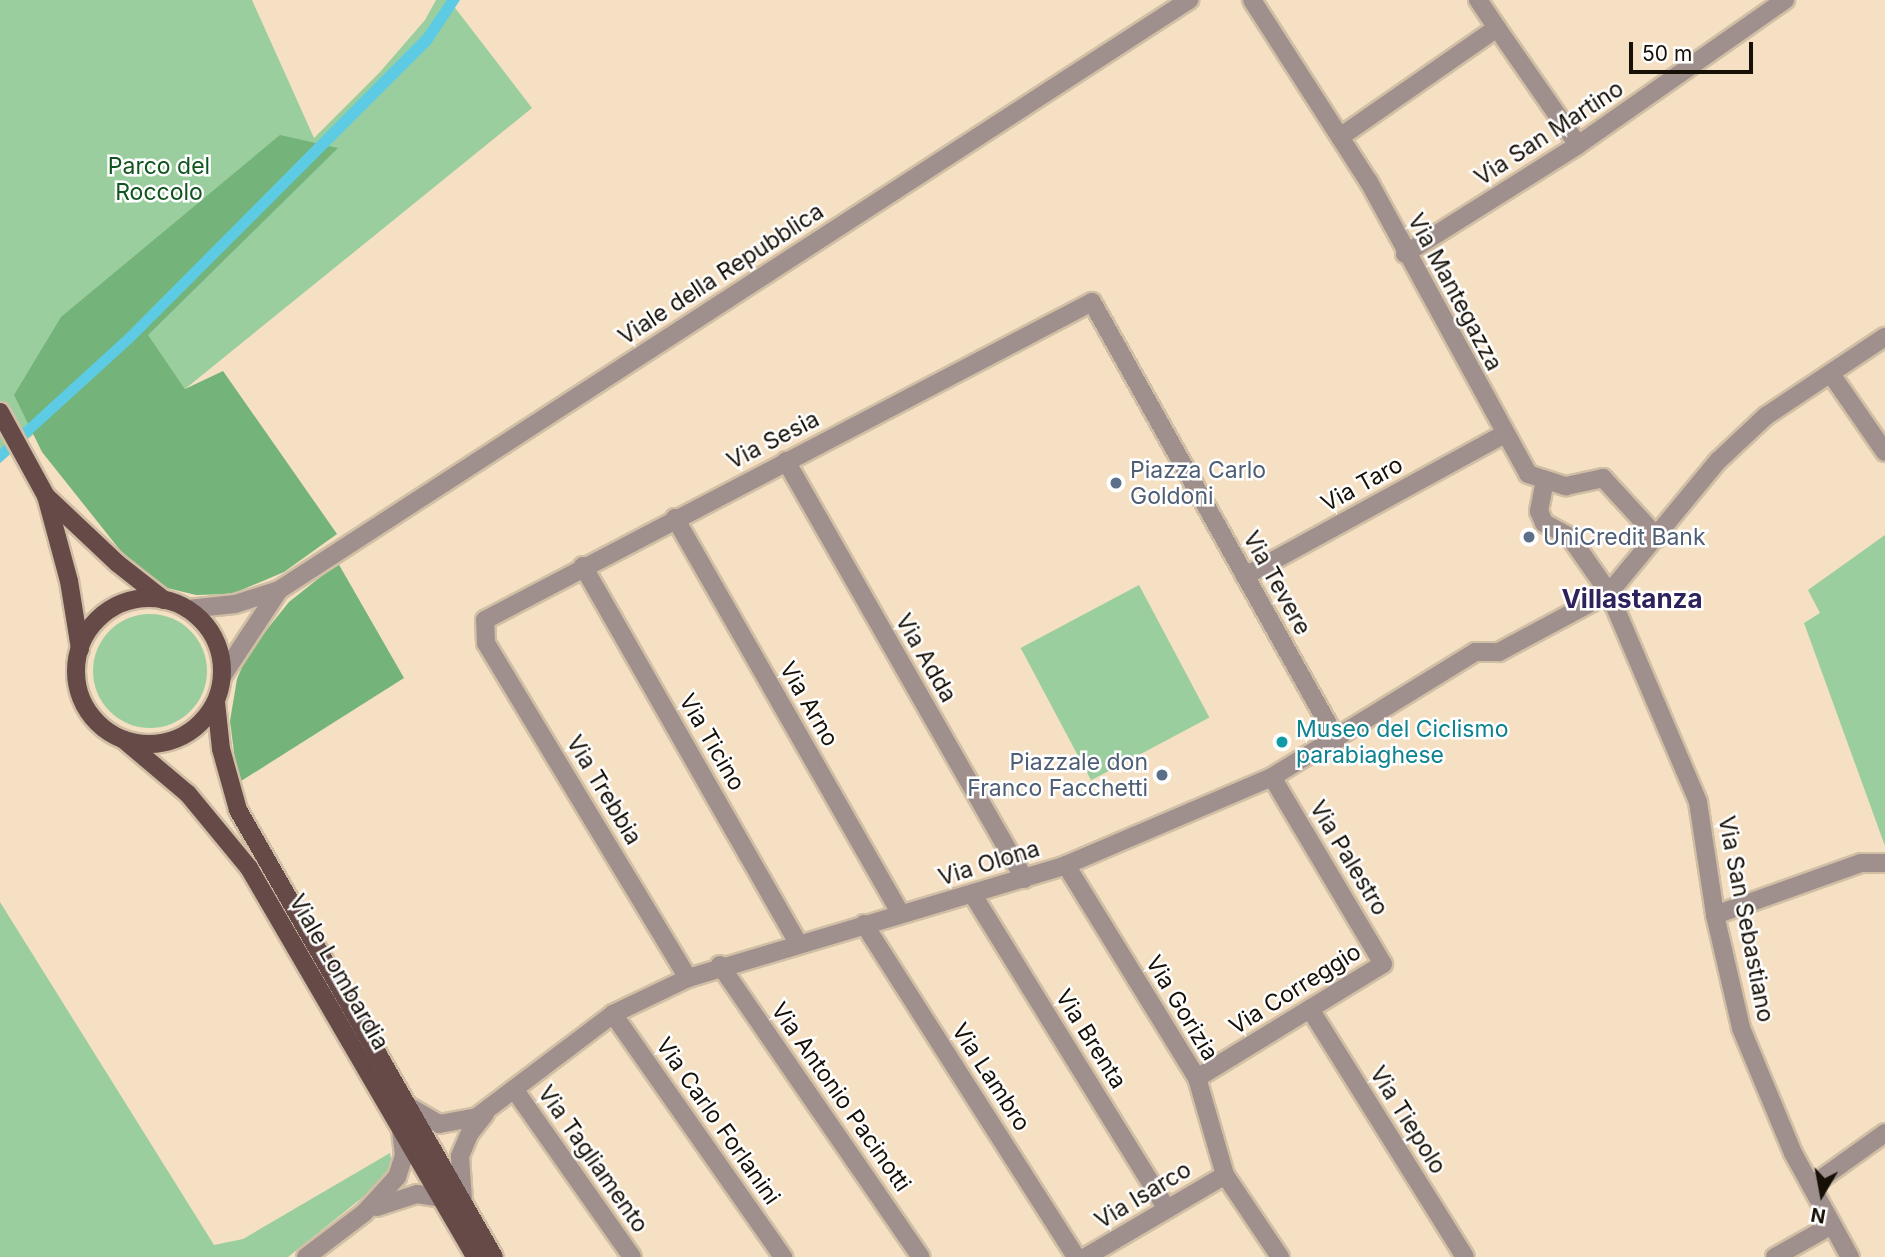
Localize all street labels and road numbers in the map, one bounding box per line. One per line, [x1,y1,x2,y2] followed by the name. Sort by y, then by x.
[1469,75,1629,191] street label: Via San Martino
[613,197,829,351] street label: Viale della Repubblica
[1402,209,1508,375] street label: Via Mantegazza
[722,405,824,475] street label: Via Sesia
[1316,450,1408,518] street label: Via Taro
[1237,526,1317,640] street label: Via Tevere
[890,609,962,707] street label: Via Adda
[774,657,844,751] street label: Via Arno
[673,689,751,795] street label: Via Ticino
[561,730,647,850] street label: Via Trebbia
[1304,796,1394,920] street label: Via Palestro
[1712,814,1780,1024] street label: Via San Sebastiano
[935,835,1043,891] street label: Via Olona
[283,889,395,1055] street label: Viale Lombardia
[1224,938,1366,1040] street label: Via Correggio
[1140,951,1224,1065] street label: Via Gorizia
[1050,984,1132,1094] street label: Via Brenta
[765,997,917,1197] street label: Via Antonio Pacinotti
[946,1018,1036,1136] street label: Via Lambro
[650,1032,786,1210] street label: Via Carlo Forlanini
[1364,1061,1452,1179] street label: Via Tiepolo
[532,1080,654,1238] street label: Via Tagliamento
[1090,1156,1196,1234] street label: Via Isarco

